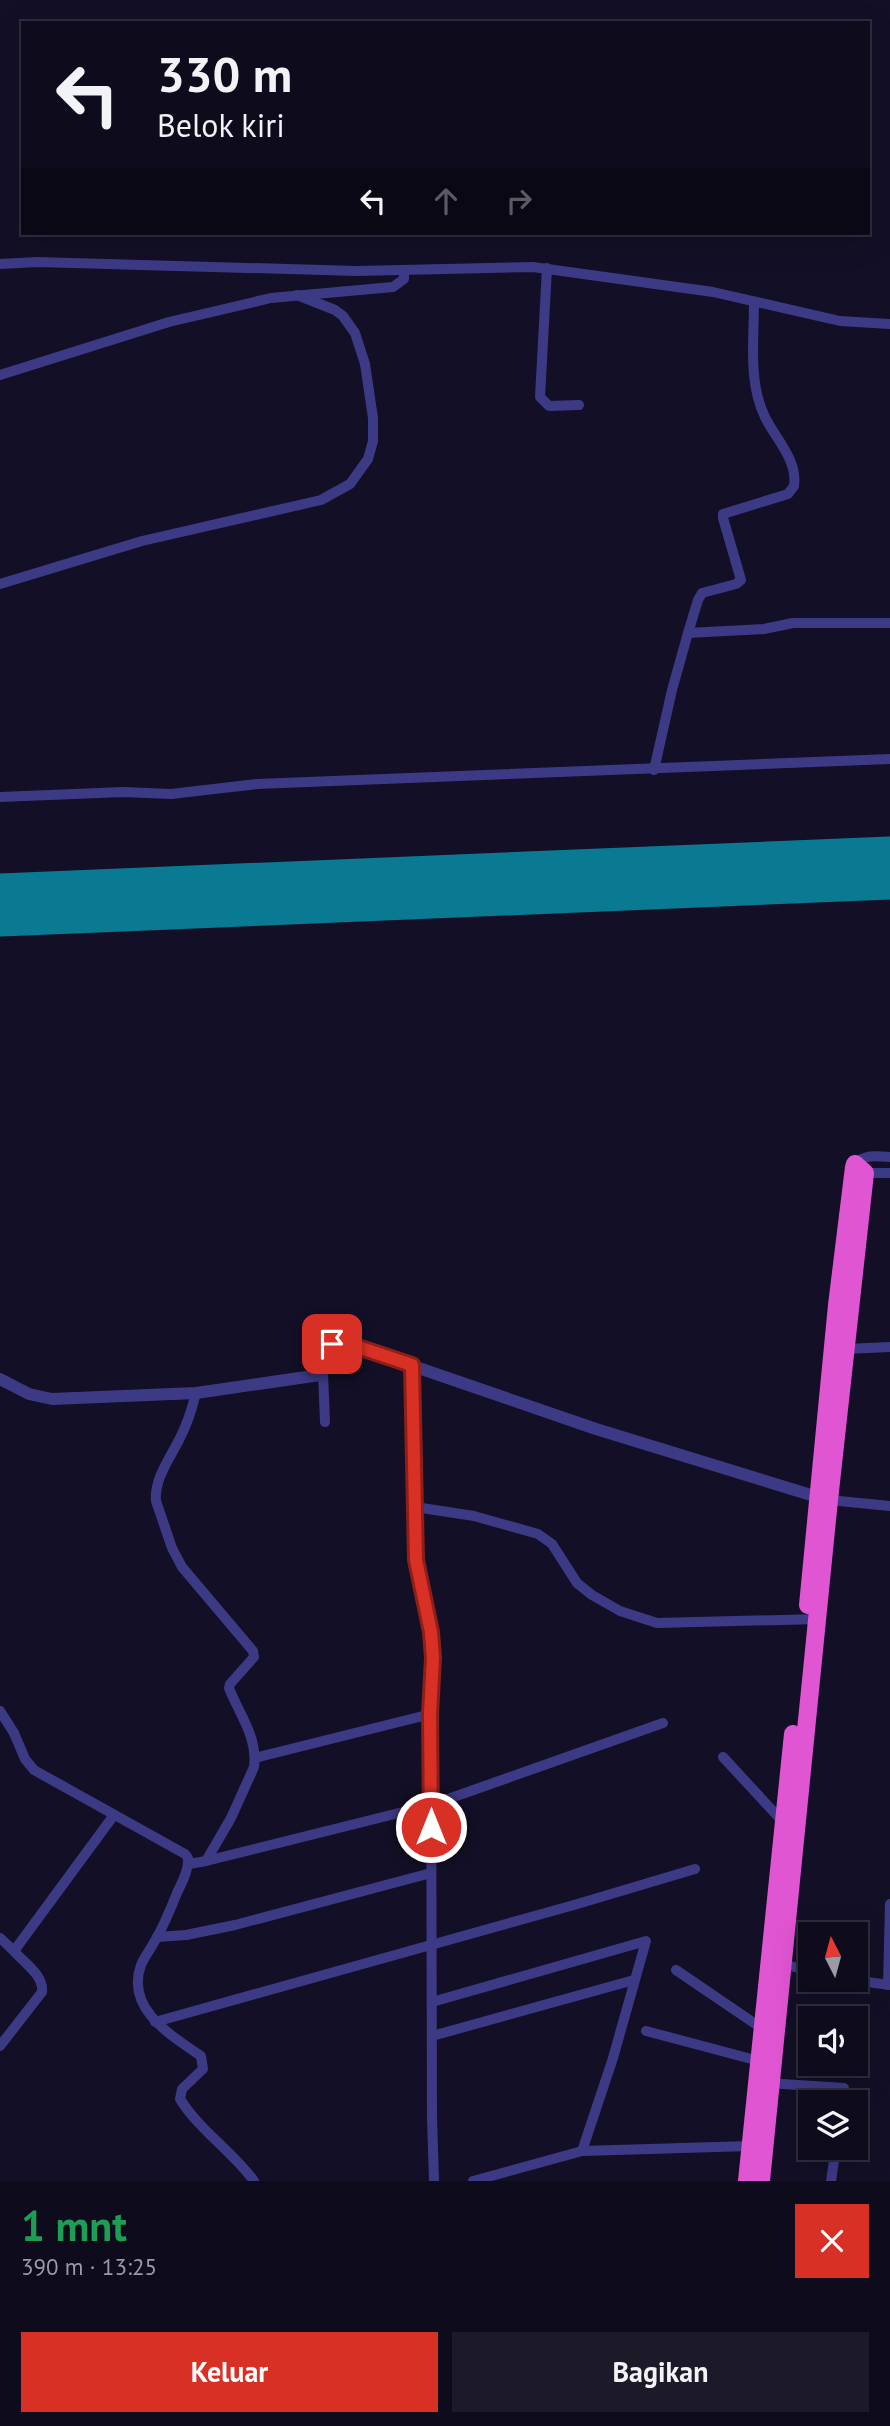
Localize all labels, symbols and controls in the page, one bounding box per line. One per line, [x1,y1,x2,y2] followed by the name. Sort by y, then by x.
[157,42,292,106] text: 330 m
[42,49,133,140] icon: left
[157,104,285,146] text: Belok kiri
[354,182,392,220] icon: left
[427,182,465,220] icon: ahead
[500,182,538,220] icon: right
[302,1314,362,1374] pin
[313,1325,351,1363] icon: arrive
[394,1790,468,1864] position arrow
[798,1922,868,1992] north arrow
[798,1922,868,2160] map controls
[798,2006,868,2076] button: sound
[798,2090,868,2160] button: layers
[21,2198,127,2253] text: 1 mnt
[795,2204,869,2278] button: close
[21,2252,157,2281] text: 390 m · 13:25
[21,2332,438,2412] button: Keluar
[452,2332,869,2412] button: Bagikan

